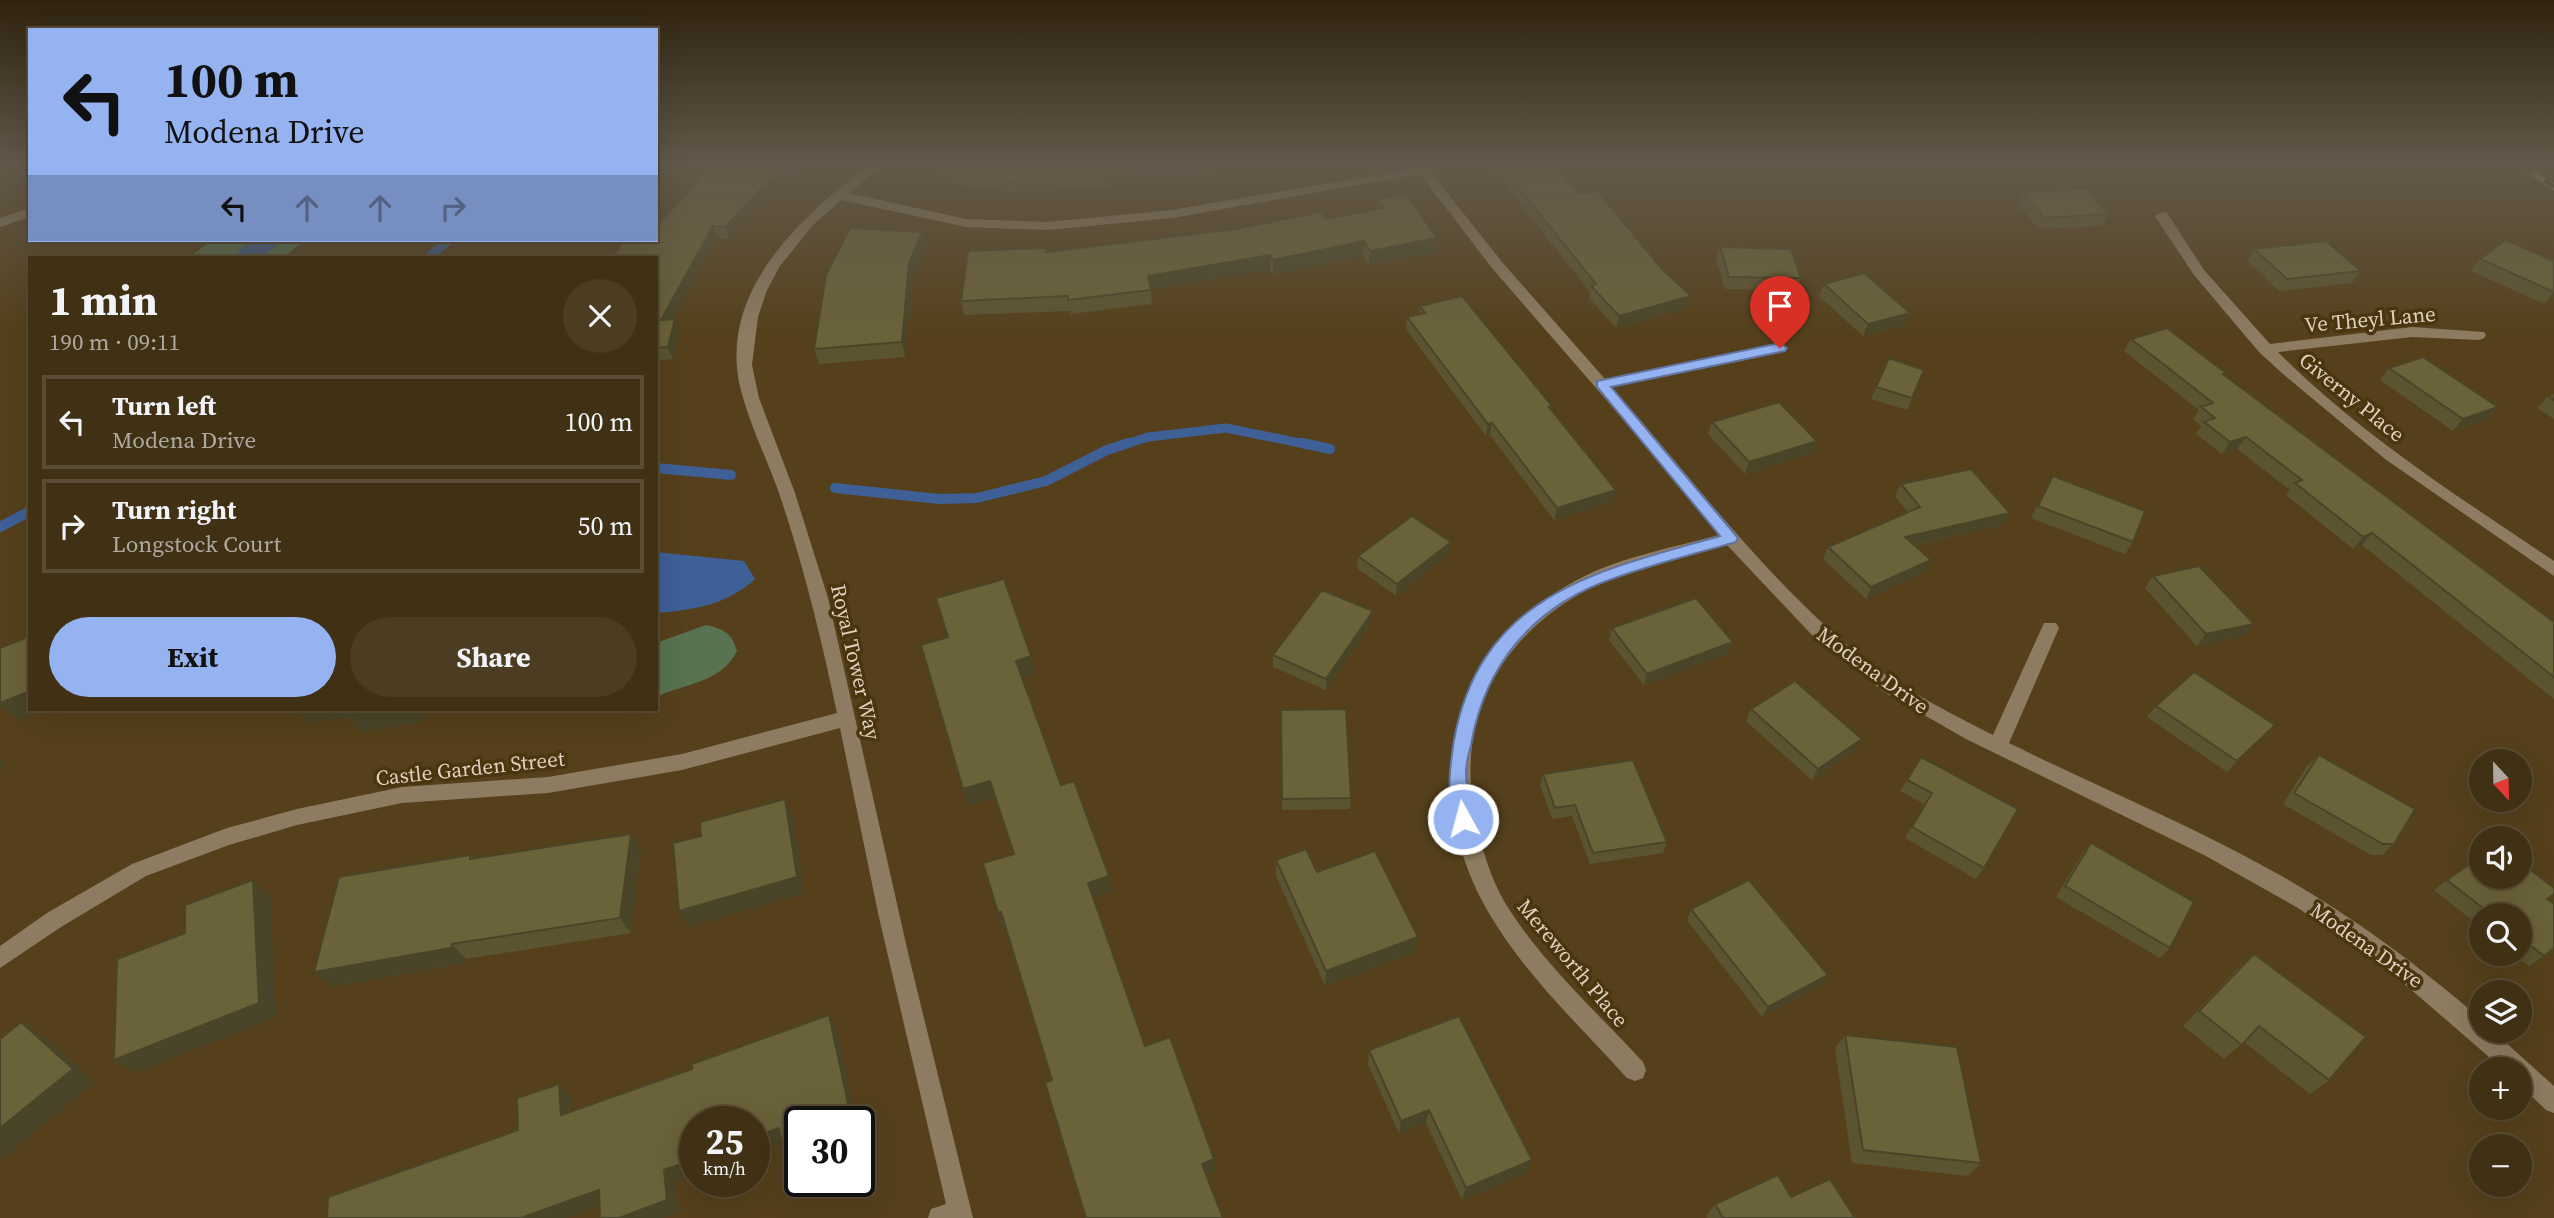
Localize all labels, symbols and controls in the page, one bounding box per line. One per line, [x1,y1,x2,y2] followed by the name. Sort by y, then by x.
[164,46,299,113] text: 100 m
[49,56,140,147] icon: left
[164,110,365,154] text: Modena Drive
[215,189,253,227] icon: left
[288,189,326,227] icon: ahead
[361,189,399,227] icon: ahead
[434,189,472,227] icon: right
[49,271,158,329] text: 1 min
[1750,276,1810,348] pin
[563,279,637,353] button: close
[1761,287,1799,325] icon: arrive
[2303,299,2437,339] street label: Ve Theyl Lane
[49,326,180,358] text: 190 m · 09:11
[2293,345,2411,449] street label: Giverny Place
[112,388,216,424] text: Turn left
[53,403,91,441] icon: left
[565,404,633,440] text: 100 m
[112,424,256,456] text: Modena Drive
[112,492,236,528] text: Turn right
[53,507,91,545] icon: right
[578,508,633,544] text: 50 m
[112,528,281,560] text: Longstock Court
[824,581,888,743] street label: Royal Tower Way
[49,617,336,697] button: Exit
[350,617,637,697] button: Share
[1811,620,1935,720] street label: Modena Drive
[374,744,566,792] street label: Castle Garden Street
[2469,749,2532,812] north arrow
[2469,749,2532,1197] map controls
[1426,782,1500,856] position arrow
[2469,826,2532,889] button: sound
[1511,893,1635,1033] street label: Mereworth Place
[2305,895,2429,995] street label: Modena Drive
[2469,903,2532,966] button: search
[2469,980,2532,1043] button: layers
[2469,1057,2532,1120] button: +
[784,1106,875,1197] speed limit sign: 30
[706,1118,743,1166] text: 25
[2469,1134,2532,1197] button: −
[703,1156,746,1181] text: km/h

